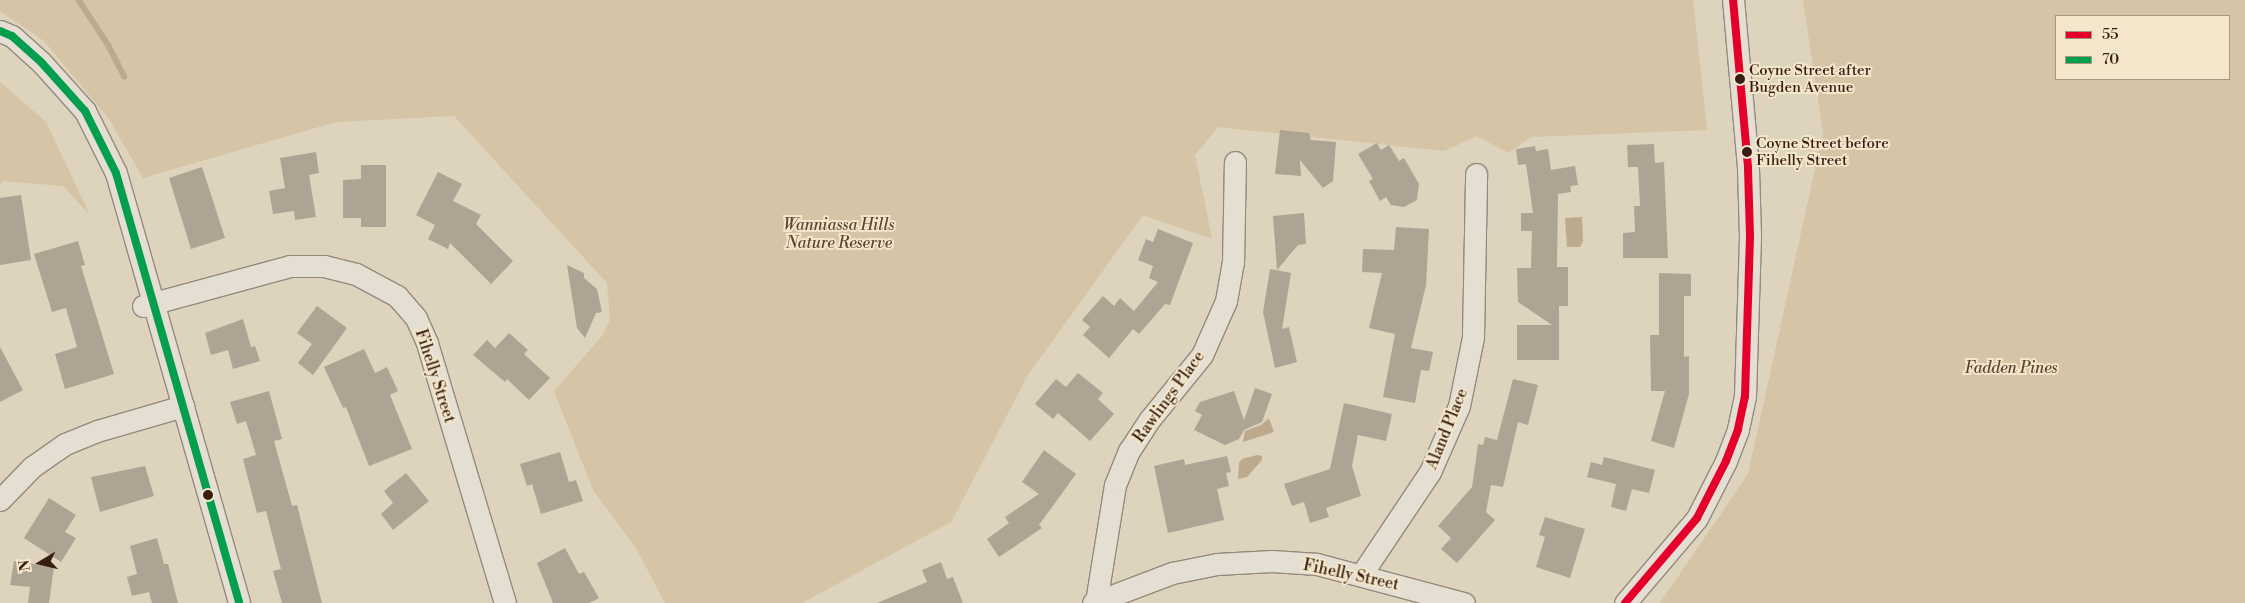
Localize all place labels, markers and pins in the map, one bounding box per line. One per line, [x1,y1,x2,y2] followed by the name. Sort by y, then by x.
[1749,61,1871,96] place label: Coyne Street after Bugden Avenue
[1735,74,1745,84] marker: Coyne Street after Bugden Avenue
[1756,134,1889,169] place label: Coyne Street before Fihelly Street
[1742,147,1752,157] marker: Coyne Street before Fihelly Street
[203,490,213,500] unlabelled marker

